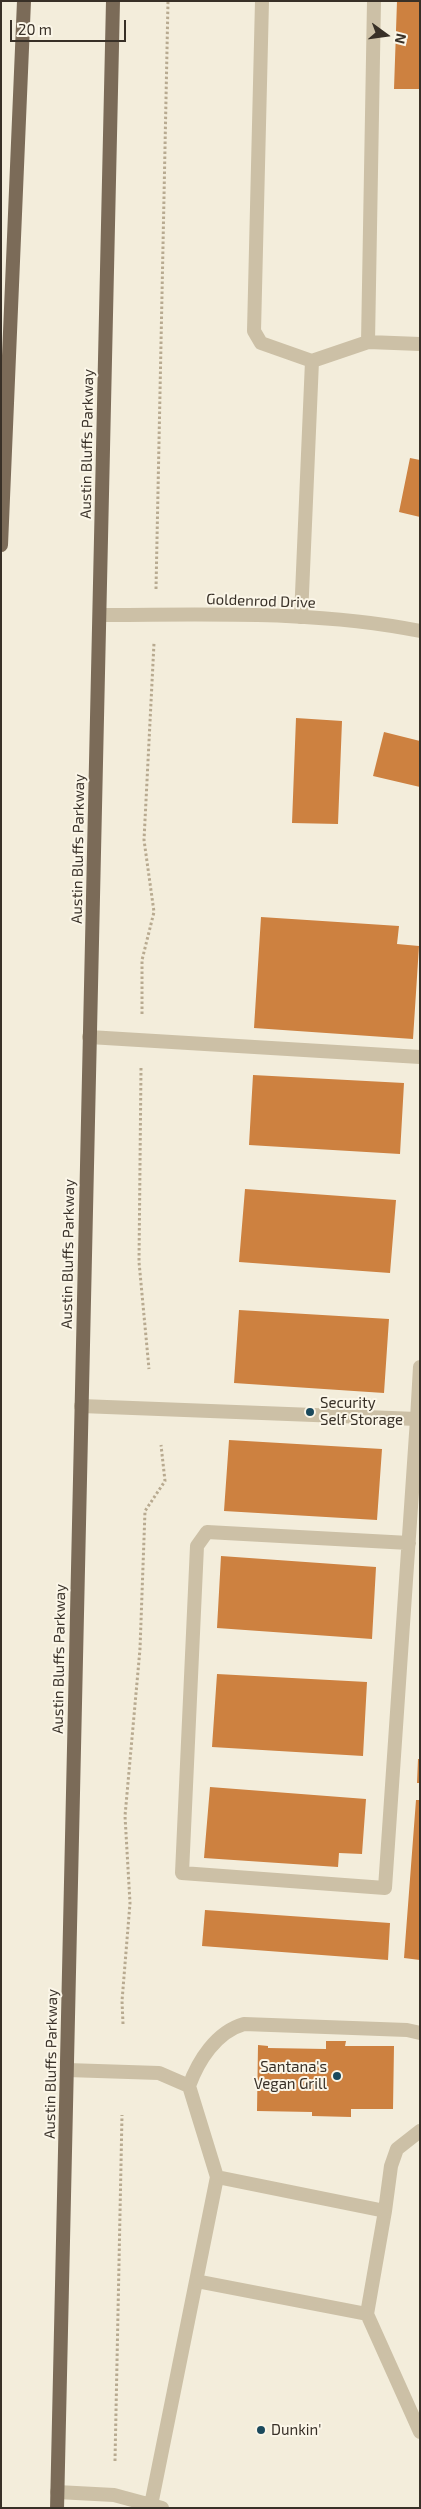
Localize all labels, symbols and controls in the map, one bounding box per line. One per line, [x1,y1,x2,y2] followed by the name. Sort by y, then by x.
[12,10,129,42] scale bar
[361,10,411,60] north arrow
[18,20,52,38] text: 20 m
[392,32,411,46] text: N
[77,369,97,519] street label: Austin Bluffs Parkway
[206,590,316,612] street label: Goldenrod Drive
[68,774,88,924] street label: Austin Bluffs Parkway
[58,1179,78,1329] street label: Austin Bluffs Parkway
[320,1394,403,1429] place label: Security Self Storage
[304,1406,316,1418] marker: Security Self Storage
[49,1584,69,1734] street label: Austin Bluffs Parkway
[41,1989,61,2139] street label: Austin Bluffs Parkway
[254,2058,327,2093] place label: Santana's Vegan Grill
[331,2070,343,2082] marker: Santana's Vegan Grill
[271,2421,321,2439] place label: Dunkin'
[255,2424,267,2436] marker: Dunkin'

